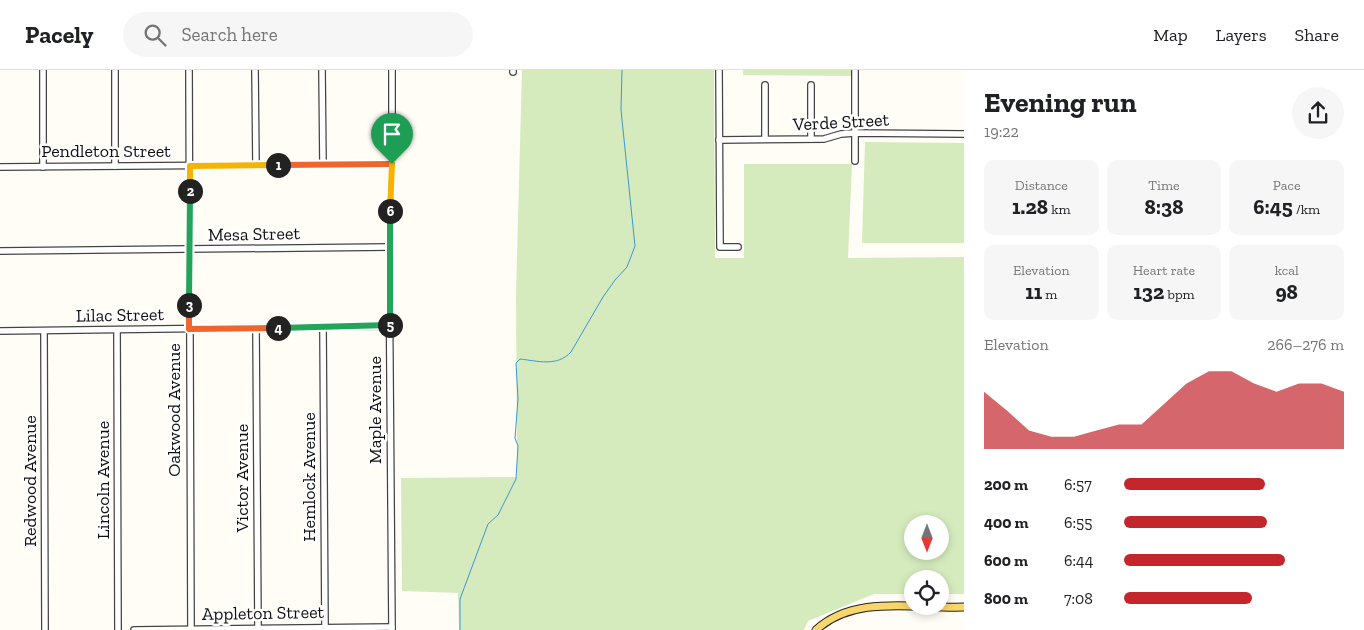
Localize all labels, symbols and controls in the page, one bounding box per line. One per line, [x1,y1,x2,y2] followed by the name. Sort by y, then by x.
[123,12,473,57] search box
[25,20,93,49] text: Pacely
[141,21,169,49] icon: search
[181,23,278,46] text: Search here
[1153,24,1188,46] text: Map
[1216,24,1267,46] text: Layers
[1295,24,1339,46] text: Share
[984,86,1137,119] text: Evening run
[1292,87,1344,139] button: share
[791,108,890,136] street label: Verde Street
[371,113,413,164] pin
[378,120,406,148] icon: arrive
[984,122,1019,141] text: 19:22
[41,140,171,162] street label: Pendleton Street
[266,152,290,178] pin: 1
[276,157,281,174] text: 1
[1015,177,1068,194] text: Distance
[1148,177,1180,194] text: Time
[1273,177,1301,194] text: Pace
[178,178,202,204] pin: 2
[187,183,194,200] text: 2
[1012,194,1048,219] text: 1.28
[1144,194,1184,219] text: 8:38
[1253,194,1293,219] text: 6:45
[378,198,402,224] pin: 6
[1048,201,1071,218] text: km
[1293,201,1320,218] text: /km
[387,203,394,220] text: 6
[208,222,301,246] street label: Mesa Street
[1013,262,1070,279] text: Elevation
[1133,262,1195,279] text: Heart rate
[1275,262,1299,279] text: kcal
[1025,279,1042,304] text: 11
[1133,279,1164,304] text: 132
[1275,279,1298,304] text: 98
[1042,286,1057,303] text: m
[1164,286,1195,303] text: bpm
[176,292,202,318] pin: 3
[186,297,193,314] text: 3
[76,303,165,327] street label: Lilac Street
[378,312,402,338] pin: 5
[266,316,290,340] pin: 4
[387,317,394,334] text: 5
[275,320,282,337] text: 4
[984,335,1049,354] text: Elevation
[1267,335,1344,354] text: 266–276 m
[163,343,185,477] street label: Oakwood Avenue
[364,356,386,464] street label: Maple Avenue
[298,412,320,542] street label: Hemlock Avenue
[19,415,41,547] street label: Redwood Avenue
[92,421,114,539] street label: Lincoln Avenue
[231,424,253,533] street label: Victor Avenue
[984,475,1028,494] text: 200 m
[1064,475,1092,494] text: 6:57
[984,513,1029,532] text: 400 m
[1064,513,1092,532] text: 6:55
[904,515,949,560] north arrow
[904,515,949,615] map controls
[984,551,1028,570] text: 600 m
[1064,551,1093,570] text: 6:44
[904,570,949,615] button: locate
[984,589,1028,608] text: 800 m
[1064,589,1093,608] text: 7:08
[202,601,325,625] street label: Appleton Street

